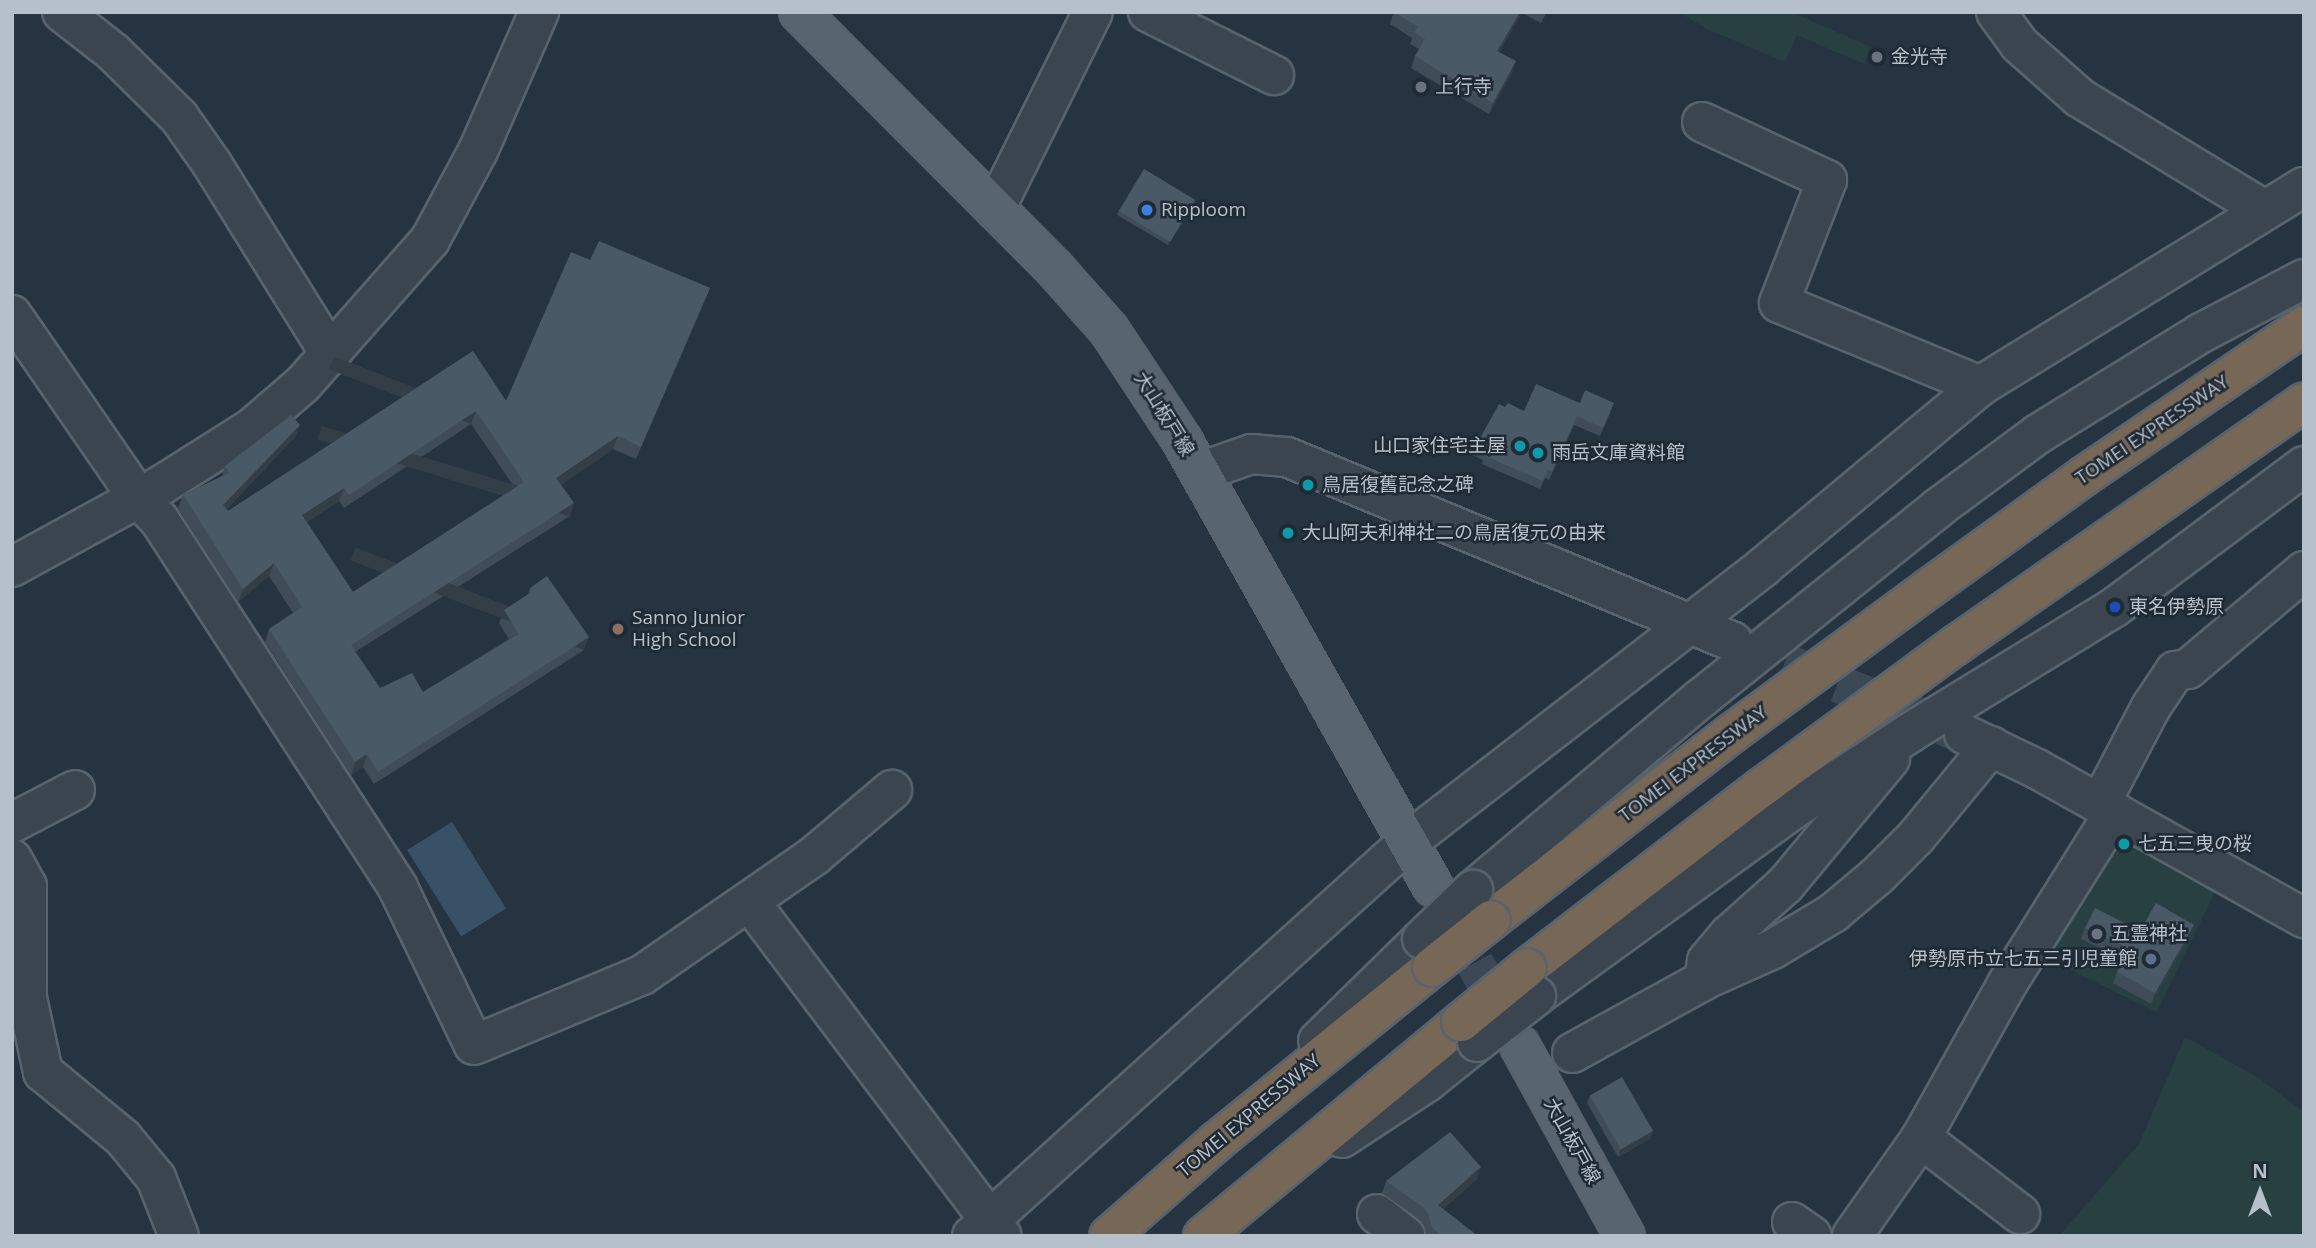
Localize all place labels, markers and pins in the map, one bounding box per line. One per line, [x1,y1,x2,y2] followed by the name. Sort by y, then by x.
[1891,46,1948,68] place label: 金光寺
[1869,49,1885,65] marker: 金光寺
[1435,76,1492,98] place label: 上行寺
[1413,79,1429,95] marker: 上行寺
[1161,199,1246,221] place label: Ripploom
[1139,202,1155,218] marker: Ripploom
[1373,435,1506,457] place label: 山口家住宅主屋
[1512,438,1528,454] marker: 山口家住宅主屋
[1552,442,1685,464] place label: 雨岳文庫資料館
[1530,445,1546,461] marker: 雨岳文庫資料館
[1322,474,1474,496] place label: 鳥居復舊記念之碑
[1300,477,1316,493] marker: 鳥居復舊記念之碑
[1302,522,1606,544] place label: 大山阿夫利神社二の鳥居復元の由来
[1280,525,1296,541] marker: 大山阿夫利神社二の鳥居復元の由来
[2129,596,2224,618] place label: 東名伊勢原
[2107,599,2123,615] marker: 東名伊勢原
[632,607,745,651] place label: Sanno Junior High School
[610,621,626,637] marker: Sanno Junior High School
[2138,833,2252,855] place label: 七五三曳の桜
[2116,836,2132,852] marker: 七五三曳の桜
[2111,923,2187,945] place label: 五霊神社
[2089,926,2105,942] marker: 五霊神社
[1909,948,2137,970] place label: 伊勢原市立七五三引児童館
[2143,951,2159,967] marker: 伊勢原市立七五三引児童館

